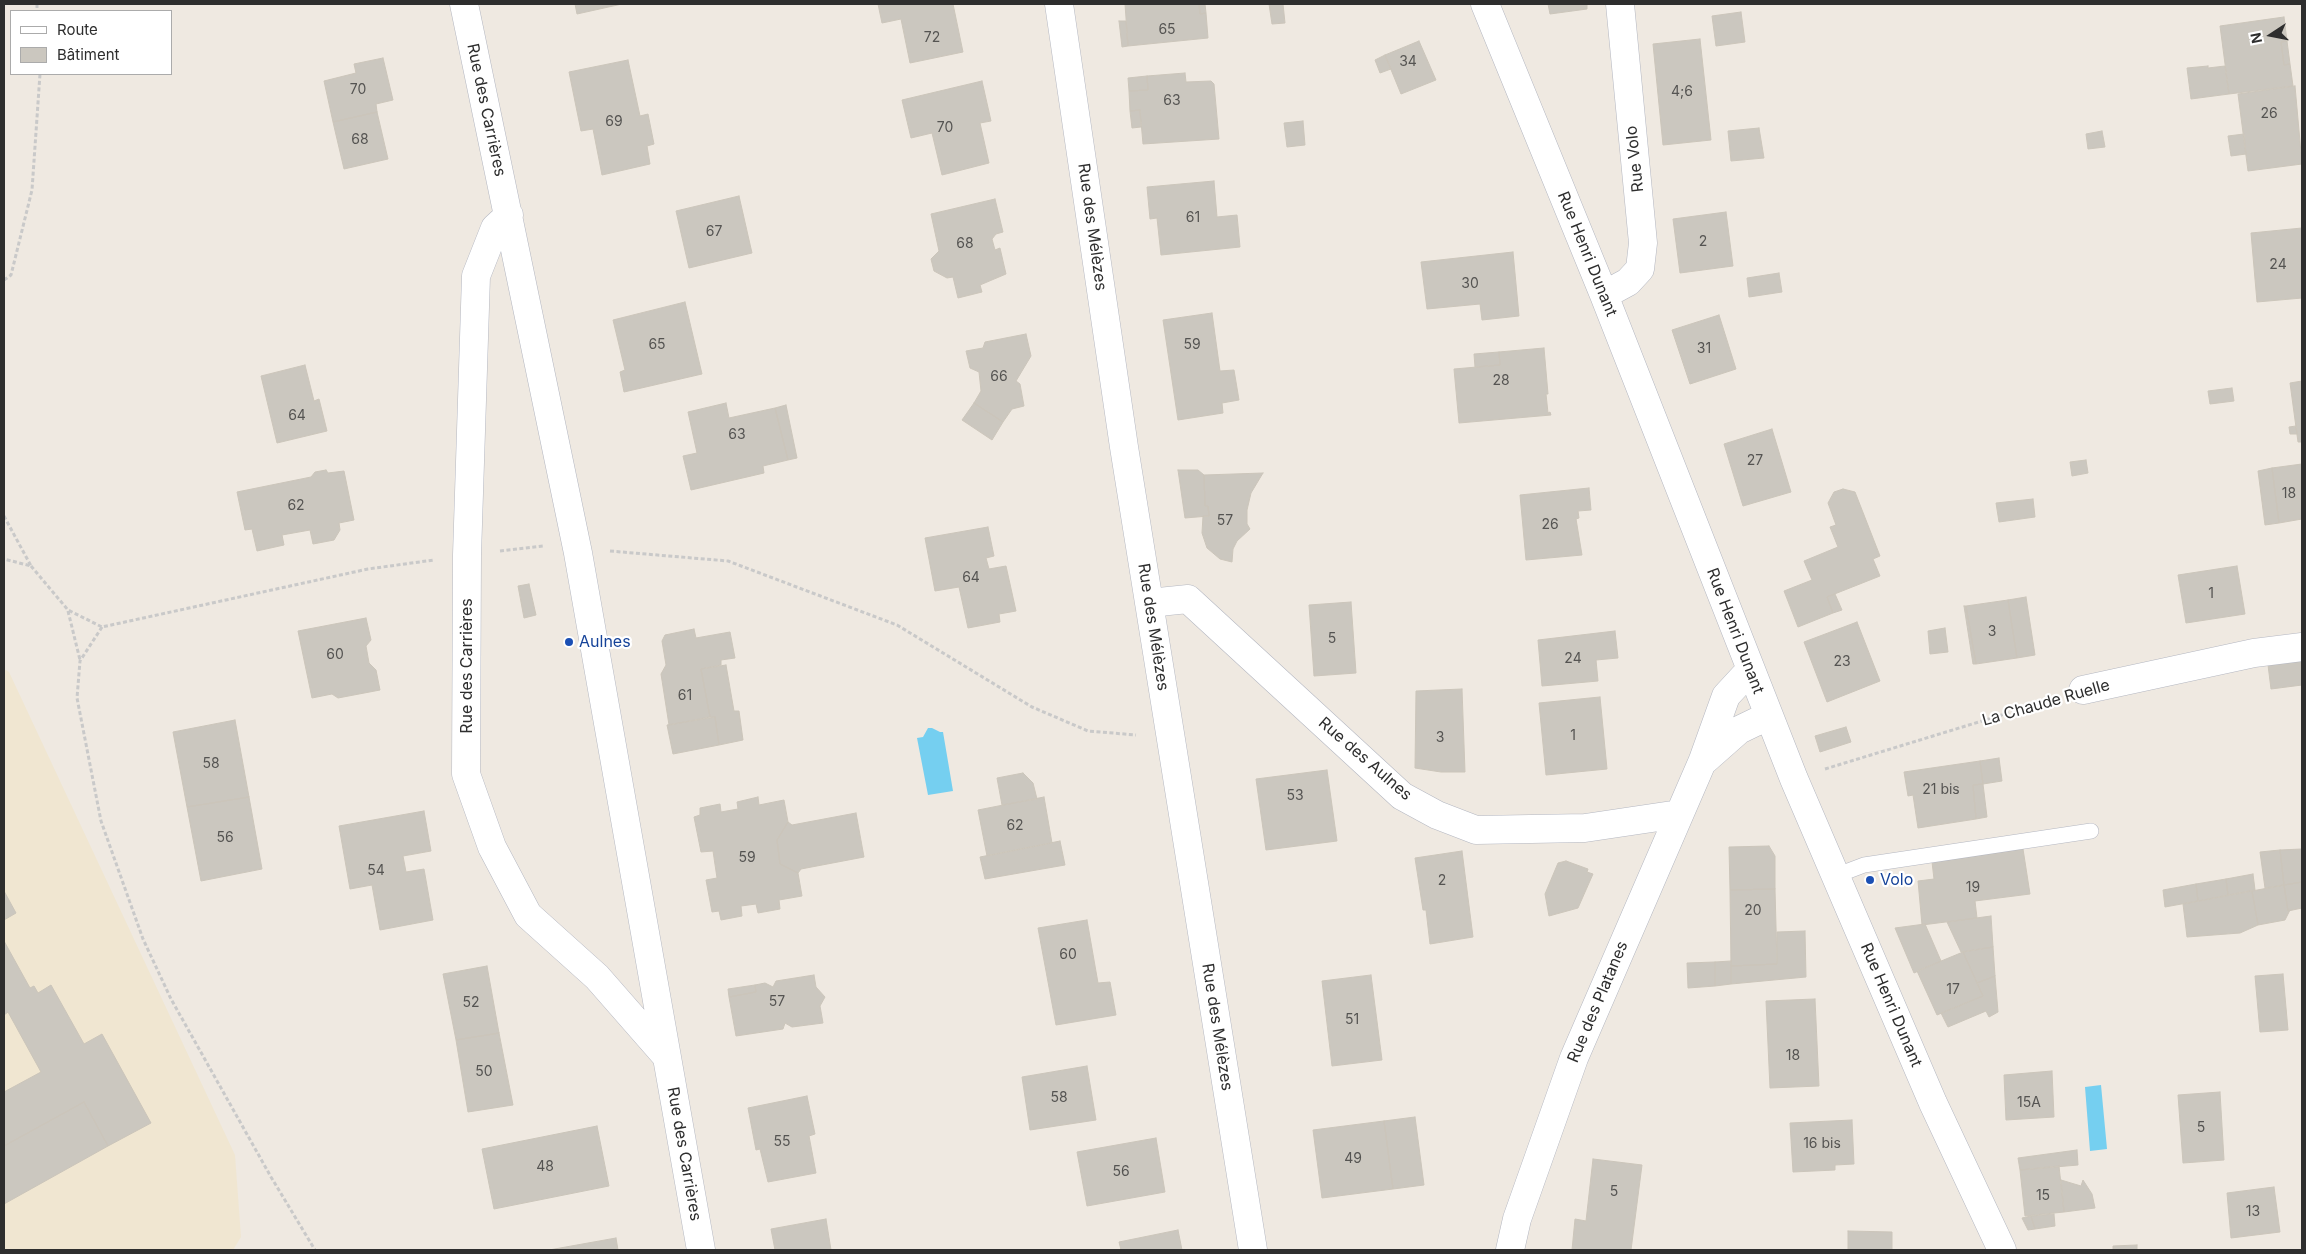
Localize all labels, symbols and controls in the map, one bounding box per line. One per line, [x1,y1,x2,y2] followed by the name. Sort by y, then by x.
[10,10,172,75] legend
[2246,10,2296,60] north arrow
[57,20,98,39] text: Route
[1158,22,1176,38] house number: 65
[924,30,940,46] house number: 72
[2246,31,2265,45] text: N
[463,42,509,178] street label: Rue des Carrières
[57,45,119,64] text: Bâtiment
[1399,54,1417,70] house number: 34
[350,82,366,98] house number: 70
[1671,84,1693,100] house number: 4;6
[1163,93,1181,109] house number: 63
[2260,106,2278,122] house number: 26
[605,114,623,130] house number: 69
[937,120,953,136] house number: 70
[1622,125,1648,193] street label: Rue Volo
[351,132,369,148] house number: 68
[1074,162,1110,292] street label: Rue des Mélèzes
[1553,189,1621,319] street label: Rue Henri Dunant
[1186,210,1200,226] house number: 61
[706,224,722,240] house number: 67
[1699,234,1707,250] house number: 2
[956,236,974,252] house number: 68
[2269,257,2287,273] house number: 24
[1461,276,1479,292] house number: 30
[648,337,666,353] house number: 65
[1183,337,1201,353] house number: 59
[1697,341,1711,357] house number: 31
[990,369,1008,385] house number: 66
[1492,373,1510,389] house number: 28
[288,408,306,424] house number: 64
[728,427,746,443] house number: 63
[1747,453,1763,469] house number: 27
[2282,486,2296,502] house number: 18
[287,498,305,514] house number: 62
[1217,513,1233,529] house number: 57
[1541,517,1559,533] house number: 26
[1133,562,1173,692] street label: Rue des Mélèzes
[1702,565,1768,697] street label: Rue Henri Dunant
[962,570,980,586] house number: 64
[2208,586,2214,602] house number: 1
[457,598,477,734] street label: Rue des Carrières
[1988,624,1996,640] house number: 3
[1328,631,1336,647] house number: 5
[579,632,631,652] place label: Aulnes
[563,636,575,648] marker: Aulnes
[326,647,344,663] house number: 60
[1564,651,1582,667] house number: 24
[1833,654,1851,670] house number: 23
[1980,676,2112,730] street label: La Chaude Ruelle
[678,688,692,704] house number: 61
[1314,713,1416,805] street label: Rue des Aulnes
[1570,728,1576,744] house number: 1
[1436,730,1444,746] house number: 3
[202,756,220,772] house number: 58
[1922,782,1960,798] house number: 21 bis
[1286,788,1304,804] house number: 53
[1006,818,1024,834] house number: 62
[216,830,234,846] house number: 56
[738,850,756,866] house number: 59
[367,863,385,879] house number: 54
[1880,870,1913,890] place label: Volo
[1438,873,1446,889] house number: 2
[1864,874,1876,886] marker: Volo
[1966,880,1980,896] house number: 19
[1744,903,1762,919] house number: 20
[1564,938,1632,1066] street label: Rue des Platanes
[1856,940,1926,1070] street label: Rue Henri Dunant
[1059,947,1077,963] house number: 60
[1197,962,1237,1092] street label: Rue des Mélèzes
[1946,982,1960,998] house number: 17
[769,994,785,1010] house number: 57
[462,995,480,1011] house number: 52
[1345,1012,1359,1028] house number: 51
[1786,1048,1800,1064] house number: 18
[475,1064,493,1080] house number: 50
[663,1086,705,1222] street label: Rue des Carrières
[1050,1090,1068,1106] house number: 58
[2017,1095,2041,1111] house number: 15A
[2197,1120,2205,1136] house number: 5
[773,1134,791,1150] house number: 55
[1803,1136,1841,1152] house number: 16 bis
[1344,1151,1362,1167] house number: 49
[536,1159,554,1175] house number: 48
[1112,1164,1130,1180] house number: 56
[1610,1184,1618,1200] house number: 5
[2036,1188,2050,1204] house number: 15
[2246,1204,2260,1220] house number: 13

